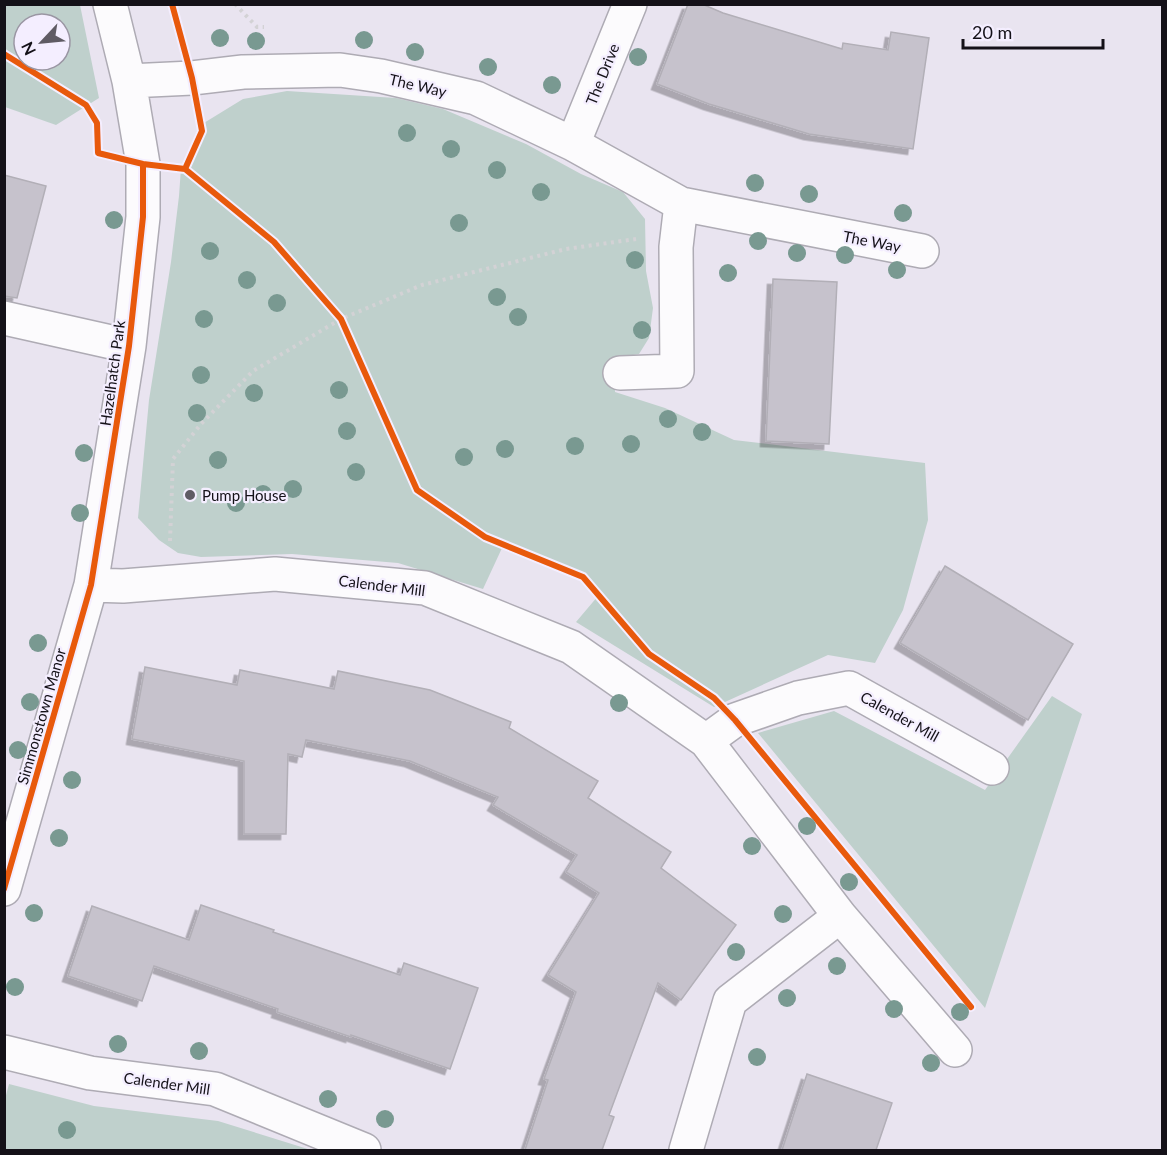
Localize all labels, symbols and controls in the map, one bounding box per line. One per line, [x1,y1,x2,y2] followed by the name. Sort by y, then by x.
[12,12,72,72] north arrow
[963,12,1102,50] scale bar
[972,21,1012,43] text: 20 m
[17,39,39,58] text: N
[582,41,622,107] street label: The Drive
[388,70,449,100] street label: The Way
[842,227,903,255] street label: The Way
[96,319,128,427] street label: Hazelhatch Park
[202,486,286,504] place label: Pump House
[183,488,197,502] marker: Pump House
[338,571,426,599] street label: Calender Mill
[13,645,69,786] street label: Simmonstown Manor
[858,687,942,745] street label: Calender Mill
[123,1068,211,1098] street label: Calender Mill

